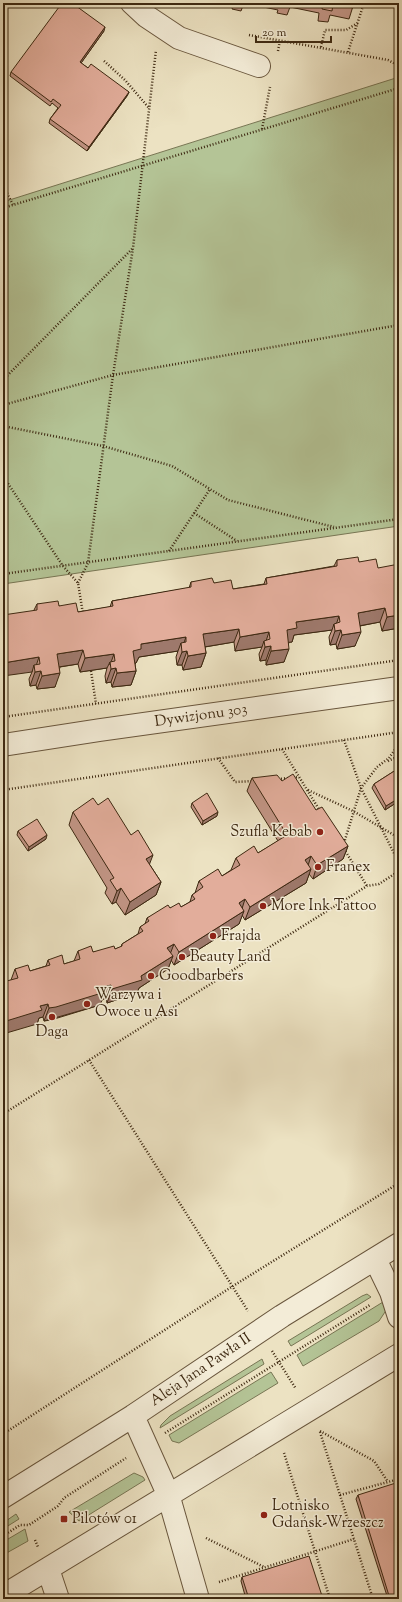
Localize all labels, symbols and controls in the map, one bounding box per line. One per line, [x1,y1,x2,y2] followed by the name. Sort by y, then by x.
[256,18,331,44] scale bar
[262,24,287,42] text: 20 m
[153,699,249,733] street label: Dywizjonu 303
[230,822,312,843] place label: Szufla Kebab
[315,827,325,837] marker: Szufla Kebab
[326,857,370,878] place label: Franex
[313,862,323,872] marker: Franex
[271,896,376,917] place label: More Ink Tattoo
[258,901,268,911] marker: More Ink Tattoo
[221,926,261,947] place label: Frajda
[208,931,218,941] marker: Frajda
[190,947,271,968] place label: Beauty Land
[177,952,187,962] marker: Beauty Land
[159,966,243,987] place label: Goodbarbers
[146,971,156,981] marker: Goodbarbers
[95,985,178,1023] place label: Warzywa i Owoce u Asi
[82,999,92,1009] marker: Warzywa i Owoce u Asi
[47,1012,57,1022] marker: Daga
[36,1022,68,1043] place label: Daga
[146,1328,256,1412] street label: Aleja Jana Pawła II
[272,1496,384,1534] place label: Lotnisko Gdańsk-Wrzeszcz
[72,1509,137,1530] place label: Pilotów 01
[259,1510,269,1520] marker: Lotnisko Gdańsk-Wrzeszcz
[59,1514,69,1524] marker: Pilotów 01

